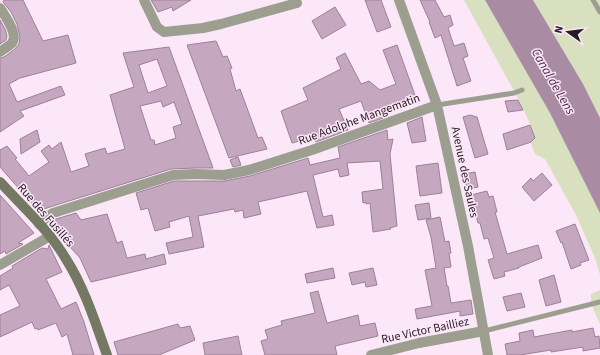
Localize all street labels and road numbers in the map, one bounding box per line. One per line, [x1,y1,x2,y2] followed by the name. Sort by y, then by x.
[296,89,422,149] street label: Rue Adolphe Mangematin
[447,125,482,219] street label: Avenue des Saules
[13,180,78,251] street label: Rue des Fusillés
[380,313,471,348] street label: Rue Victor Bailliez

